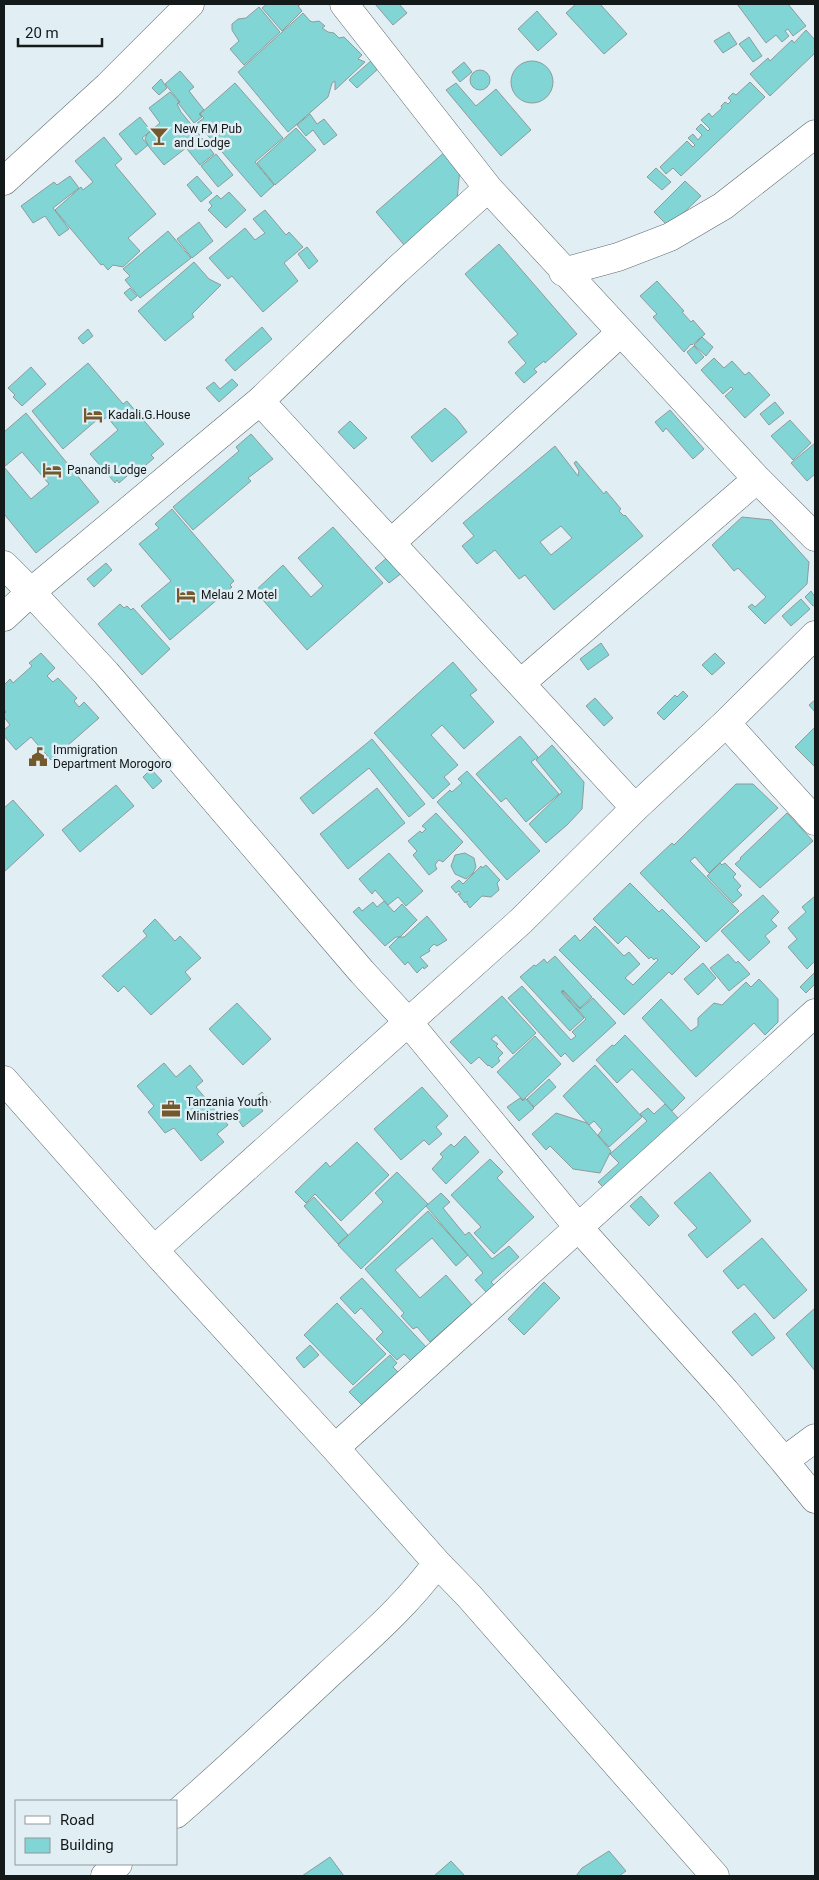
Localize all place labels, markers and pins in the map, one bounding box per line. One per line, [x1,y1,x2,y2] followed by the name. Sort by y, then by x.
[174,122,242,150] place label: New FM Pub and Lodge
[148,125,170,147] bar icon: New FM Pub and Lodge
[82,404,104,426] hotel icon: Kadali.G.House
[108,408,190,422] place label: Kadali.G.House
[41,459,63,481] hotel icon: Panandi Lodge
[67,463,147,477] place label: Panandi Lodge
[175,584,197,606] hotel icon: Melau 2 Motel
[201,588,277,602] place label: Melau 2 Motel
[53,743,172,771] place label: Immigration Department Morogoro
[27,746,49,768] public building icon: Immigration Department Morogoro
[186,1095,268,1123] place label: Tanzania Youth Ministries
[160,1098,182,1120] office icon: Tanzania Youth Ministries

